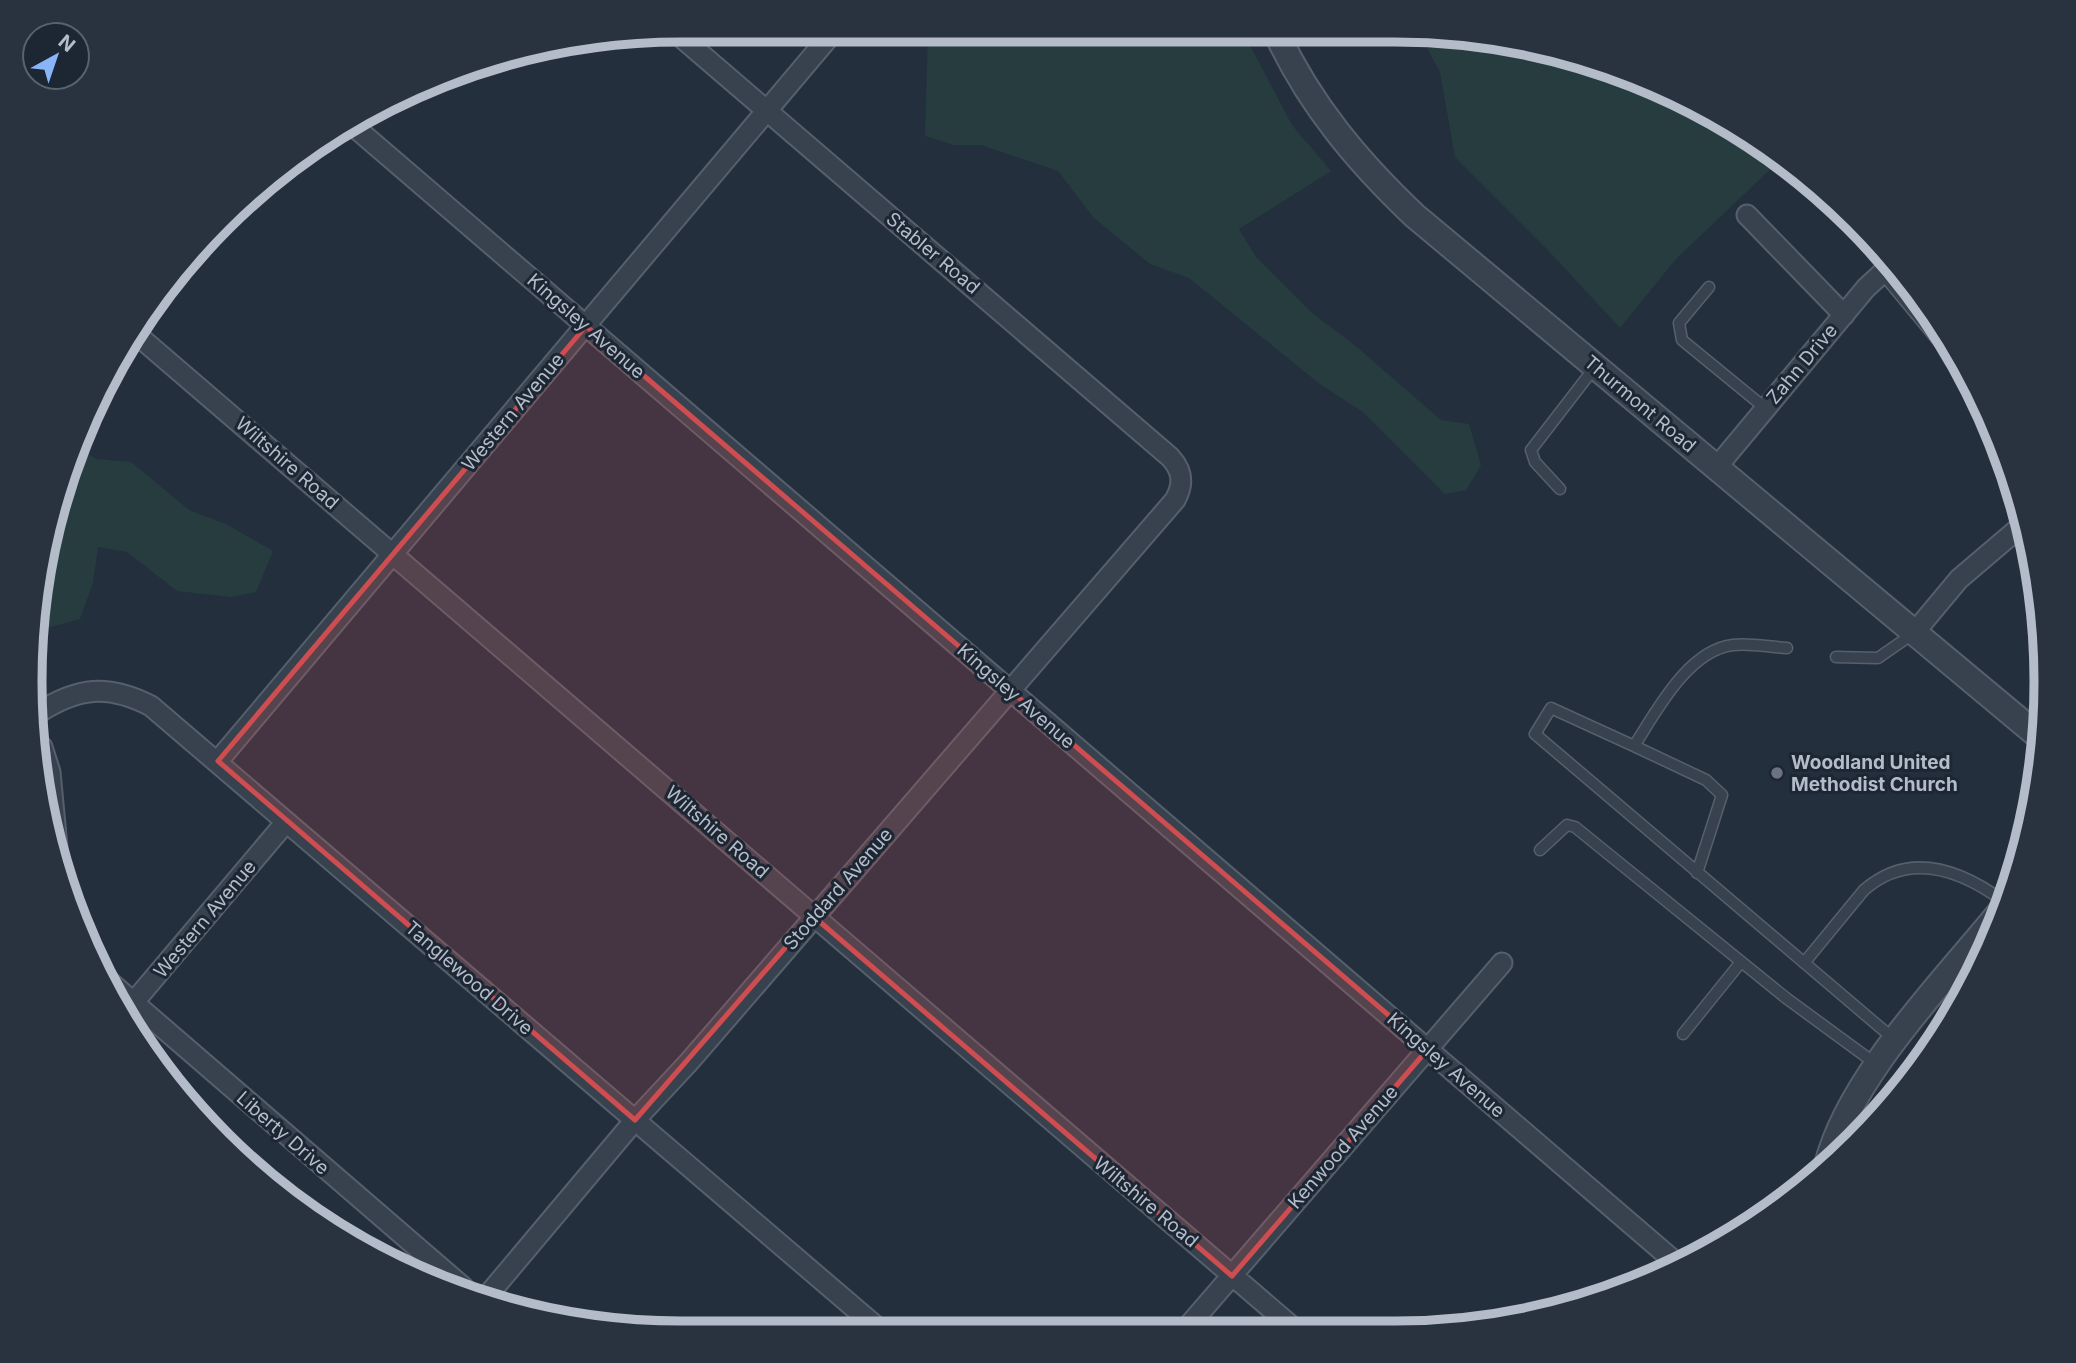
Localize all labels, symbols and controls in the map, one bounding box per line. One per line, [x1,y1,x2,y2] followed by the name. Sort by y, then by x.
[21,21,91,91] north arrow
[54,30,80,57] text: N
[882,207,984,299] street label: Stabler Road
[522,269,650,383] street label: Kingsley Avenue
[1762,319,1842,409] street label: Zahn Drive
[457,348,569,476] street label: Western Avenue
[1579,351,1701,457] street label: Thurmont Road
[231,412,343,514] street label: Wiltshire Road
[952,639,1080,753] street label: Kingsley Avenue
[1791,751,1958,796] place label: Woodland United Methodist Church
[1769,765,1785,781] marker: Woodland United Methodist Church
[661,781,773,883] street label: Wiltshire Road
[779,823,897,955] street label: Stoddard Avenue
[149,855,261,983] street label: Western Avenue
[400,916,538,1040] street label: Tanglewood Drive
[1382,1008,1510,1122] street label: Kingsley Avenue
[1283,1081,1403,1213] street label: Kenwood Avenue
[232,1087,334,1179] street label: Liberty Drive
[1089,1152,1203,1252] street label: Wiltshire Road

